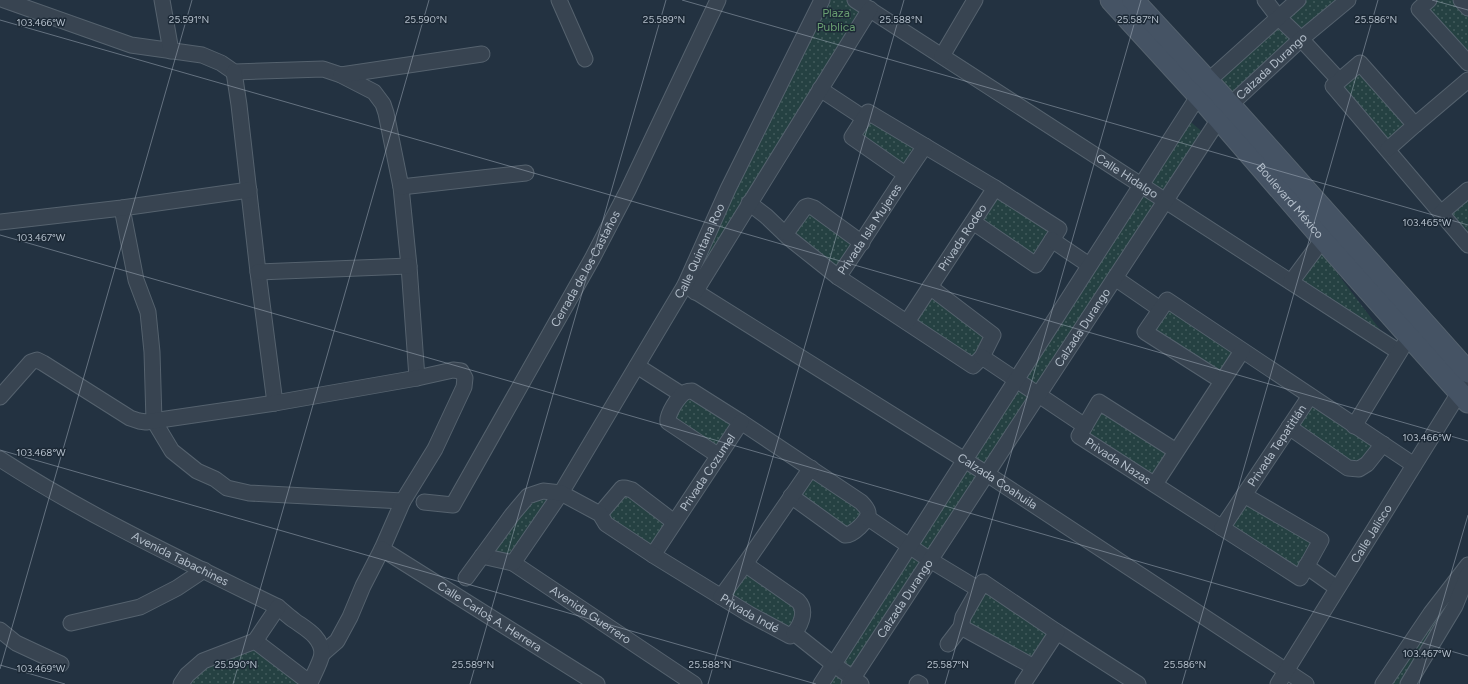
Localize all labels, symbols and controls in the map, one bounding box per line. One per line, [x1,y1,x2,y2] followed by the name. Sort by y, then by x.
[817,6,855,34] park label: Plaza Publica
[169,13,209,26] text: 25.591°N
[405,13,447,26] text: 25.590°N
[643,13,685,26] text: 25.589°N
[880,13,922,26] text: 25.588°N
[1117,13,1159,26] text: 25.587°N
[1355,13,1397,26] text: 25.586°N
[17,16,66,29] text: 103.466°W
[1233,30,1310,103] street label: Calzada Durango
[1093,151,1161,201] street label: Calle Hidalgo
[1254,160,1326,241] street label: Boulevard México
[835,181,905,278] street label: Privada Isla Mujeres
[672,201,728,301] street label: Calle Quintana Roo
[935,201,989,274] street label: Privada Rodeo
[548,208,623,330] street label: Cerrada de los Castaños
[1403,216,1452,229] text: 103.465°W
[17,231,66,244] text: 103.467°W
[1051,285,1113,370] street label: Calzada Durango
[1245,402,1309,489] street label: Privada Tepatitlán
[677,431,738,514] street label: Privada Cozumel
[1403,431,1452,444] text: 103.466°W
[1083,435,1154,487] street label: Privada Nazas
[16,446,66,459] text: 103.468°W
[955,450,1040,512] street label: Calzada Coahuila
[1348,502,1395,566] street label: Calle Jalisco
[129,529,231,589] street label: Avenida Tabachines
[874,557,936,641] street label: Calzada Durango
[435,579,544,655] street label: Calle Carlos A. Herrera
[547,583,634,647] street label: Avenida Guerrero
[718,591,782,636] street label: Privada Indé
[1403,647,1452,660] text: 103.467°W
[215,658,257,671] text: 25.590°N
[452,658,494,671] text: 25.589°N
[689,658,731,671] text: 25.588°N
[927,658,969,671] text: 25.587°N
[1164,658,1206,671] text: 25.586°N
[17,662,66,675] text: 103.469°W

